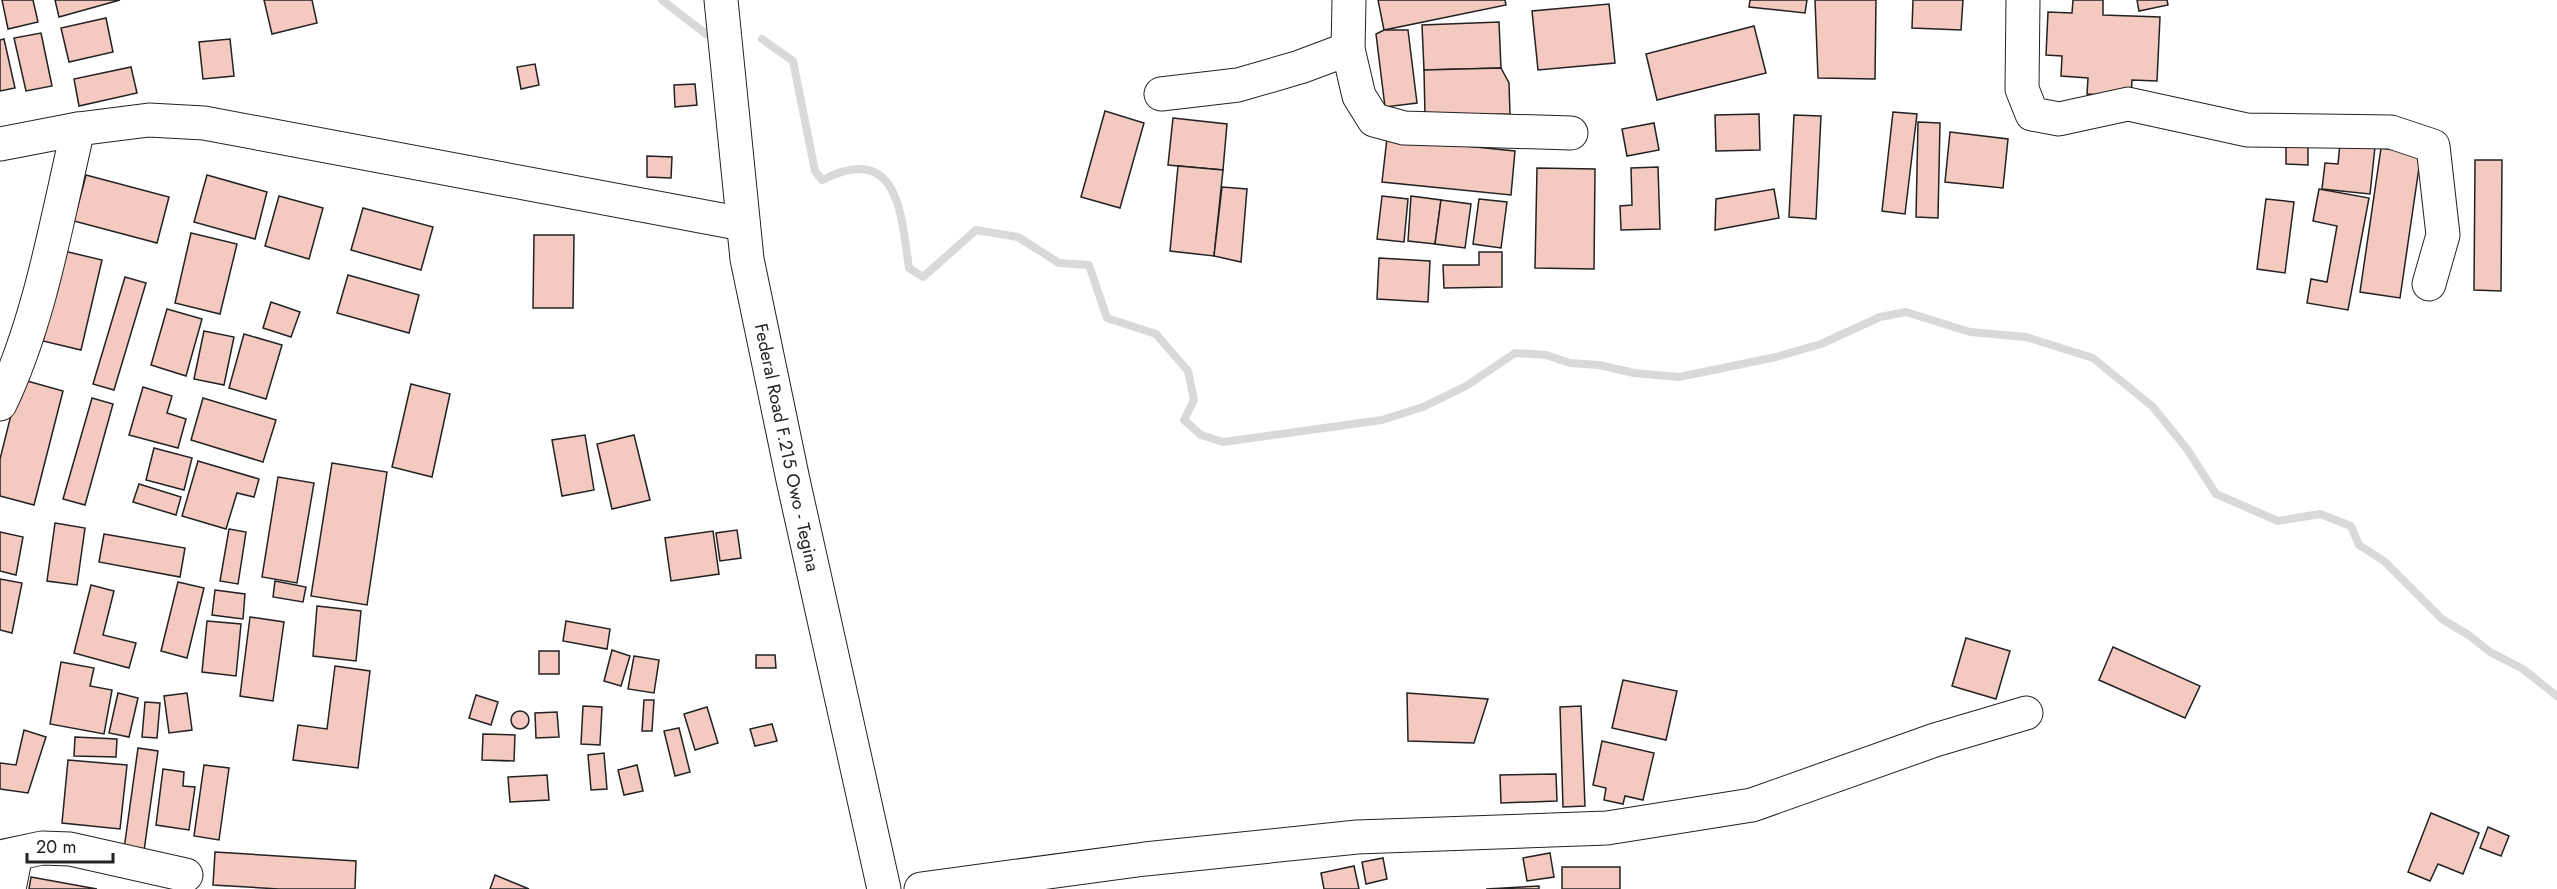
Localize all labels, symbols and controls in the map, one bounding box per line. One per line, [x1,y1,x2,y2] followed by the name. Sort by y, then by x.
[748,321,826,574] street label: Federal Road F.215 Owo - Tegina
[27,826,112,864] scale bar
[36,834,76,860] text: 20 m

